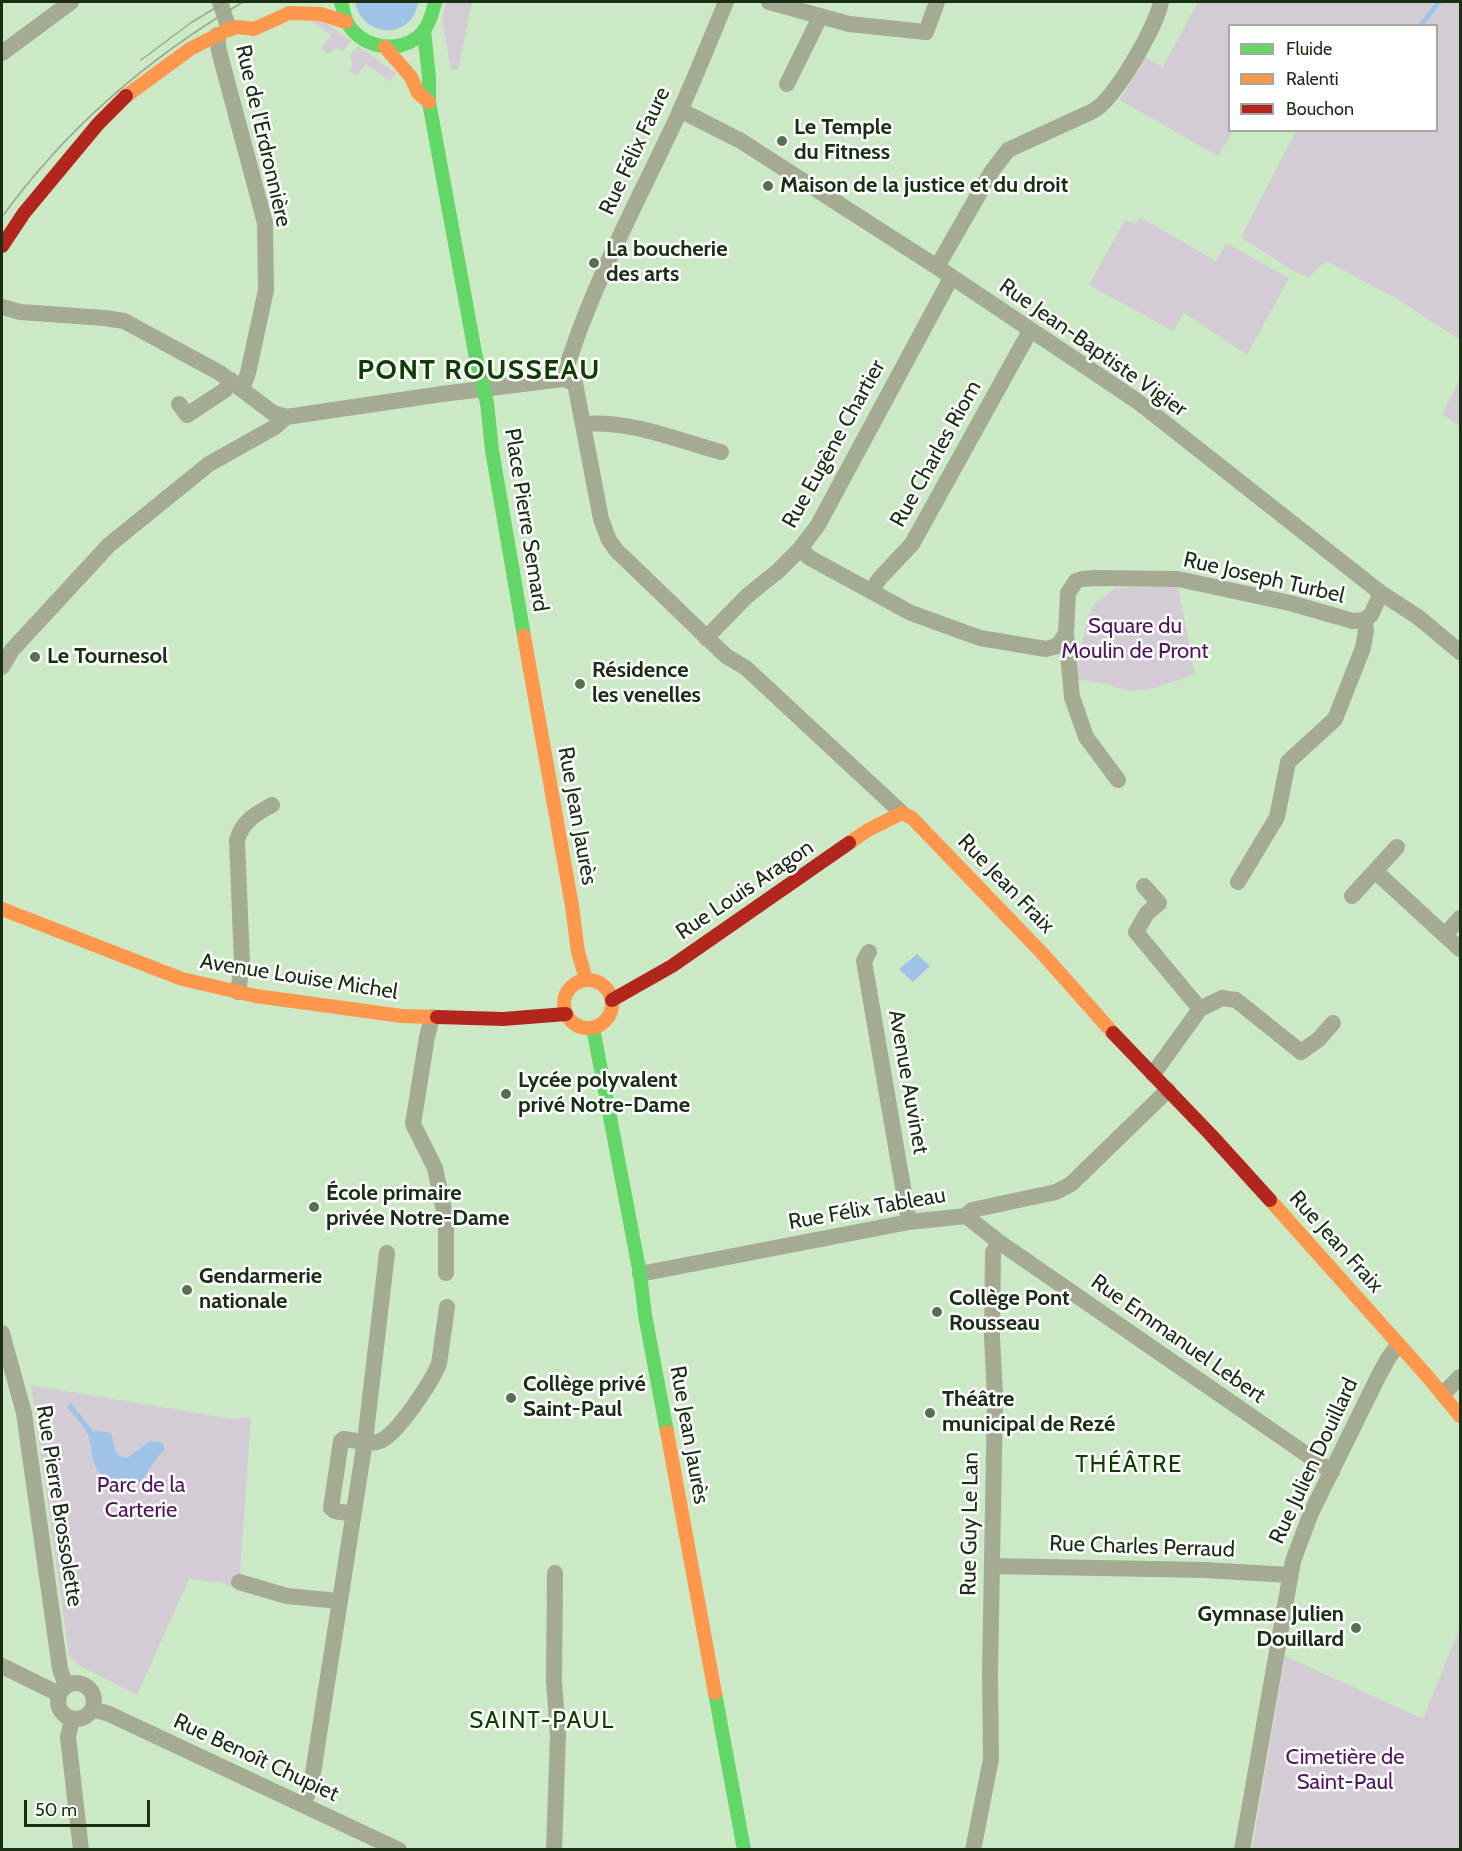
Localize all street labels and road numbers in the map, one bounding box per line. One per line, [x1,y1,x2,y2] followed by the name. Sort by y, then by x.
[229,42,297,230] street label: Rue de l'Erdronnière
[594,83,676,219] street label: Rue Félix Faure
[994,273,1192,423] street label: Rue Jean-Baptiste Vigier
[777,355,891,533] street label: Rue Eugène Chartier
[885,376,987,532] street label: Rue Charles Riom
[498,426,554,614] street label: Place Pierre Semard
[1181,547,1347,609] street label: Rue Joseph Turbel
[552,745,602,887] street label: Rue Jean Jaurès
[952,829,1060,939] street label: Rue Jean Fraix
[671,834,819,946] street label: Rue Louis Aragon
[198,948,400,1006] street label: Avenue Louise Michel
[882,1008,934,1156] street label: Avenue Auvinet
[786,1182,948,1236] street label: Rue Félix Tableau
[1283,1186,1389,1298] street label: Rue Jean Fraix
[1086,1269,1270,1409] street label: Rue Emmanuel Lebert
[664,1364,714,1506] street label: Rue Jean Jaurès
[1264,1374,1364,1548] street label: Rue Julien Douillard
[30,1403,88,1609] street label: Rue Pierre Brossolette
[956,1452,984,1596] street label: Rue Guy Le Lan
[1049,1531,1235,1563] street label: Rue Charles Perraud
[169,1708,343,1808] street label: Rue Benoît Chupiet

